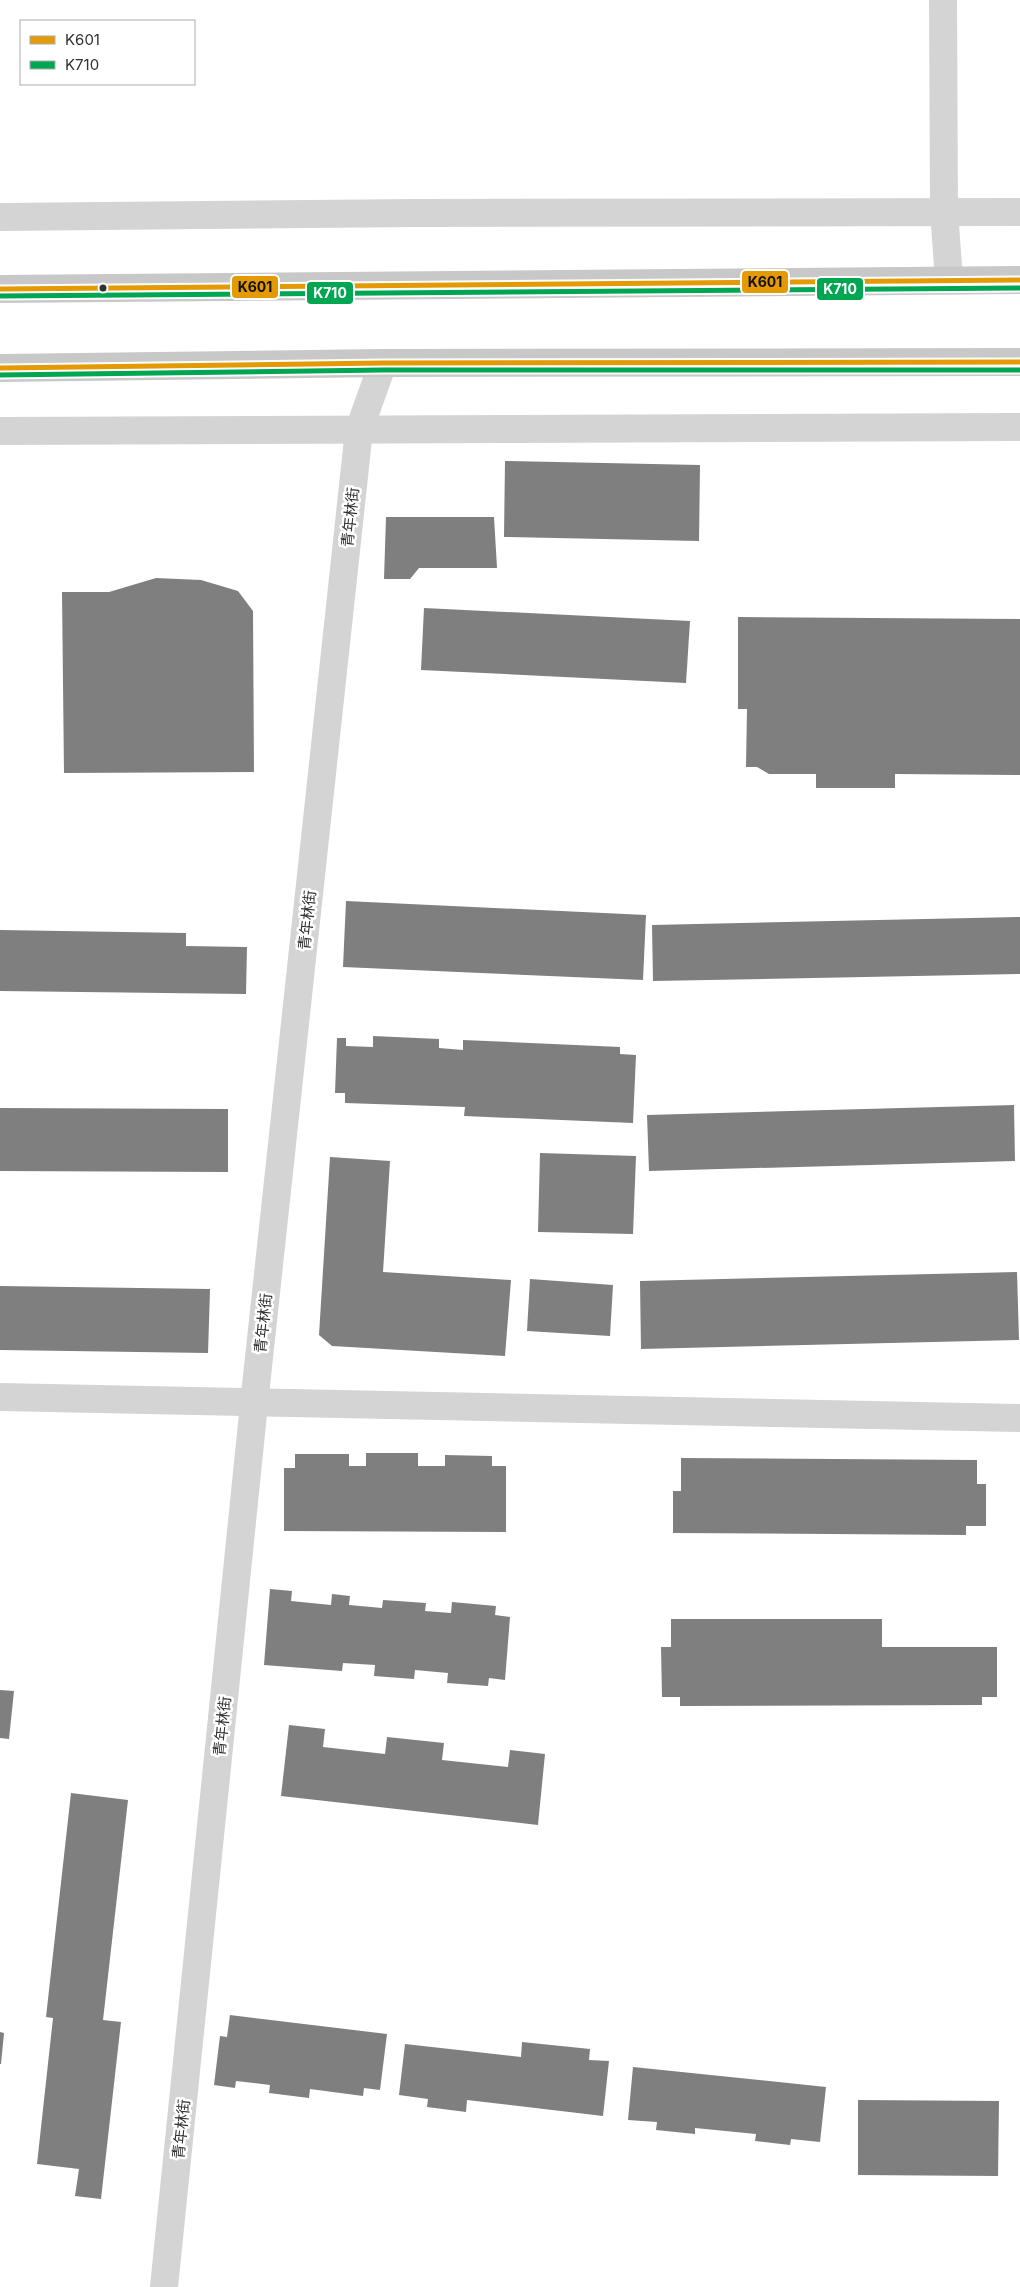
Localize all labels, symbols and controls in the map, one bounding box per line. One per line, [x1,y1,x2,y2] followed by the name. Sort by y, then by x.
[20,20,195,85] legend
[65,30,100,49] text: K601
[65,55,99,74] text: K710
[741,270,789,294] line badge: K601
[748,273,782,290] text: K601
[231,275,279,299] line badge: K601
[816,277,864,301] line badge: K710
[238,278,272,295] text: K601
[823,280,857,297] text: K710
[306,281,354,305] line badge: K710
[98,283,108,293] unlabelled marker
[313,284,347,301] text: K710
[337,486,363,548] street label: 青年林街
[294,889,320,951] street label: 青年林街
[250,1292,276,1354] street label: 青年林街
[209,1695,235,1757] street label: 青年林街
[168,2098,194,2160] street label: 青年林街

